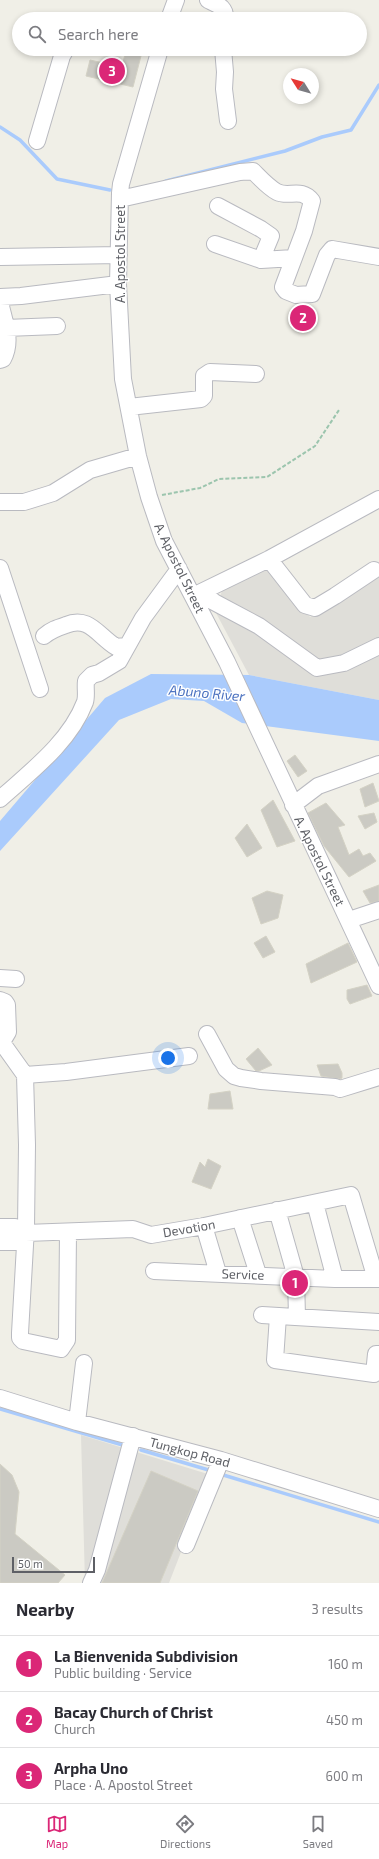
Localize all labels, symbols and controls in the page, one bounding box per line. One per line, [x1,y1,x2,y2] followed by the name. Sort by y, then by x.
[12,12,367,56] search box
[26,23,48,45] icon: search
[58,25,139,43] text: Search here
[99,56,125,86] pin: 3
[283,68,319,104] north arrow
[112,205,128,303] street label: A. Apostol Street
[290,303,316,333] pin: 2
[151,520,209,616] street label: A. Apostol Street
[167,681,246,704] water label: Abuno River
[291,813,349,909] street label: A. Apostol Street
[158,1048,178,1068] your location
[162,1216,216,1240] street label: Devotion
[221,1265,265,1283] street label: Service
[282,1268,308,1298] pin: 1
[148,1434,232,1470] street label: Tungkop Road
[12,1555,95,1574] scale bar
[18,1557,43,1570] text: 50 m
[16,1599,74,1619] text: Nearby
[312,1601,363,1617] text: 3 results
[54,1647,238,1665] text: La Bienvenida Subdivision
[26,1656,32,1672] text: 1
[328,1656,363,1672] text: 160 m
[54,1665,192,1681] text: Public building · Service
[54,1703,213,1721] text: Bacay Church of Christ
[25,1712,33,1728] text: 2
[326,1712,363,1728] text: 450 m
[54,1721,95,1737] text: Church
[54,1759,128,1777] text: Arpha Uno
[25,1768,33,1784] text: 3
[326,1768,363,1784] text: 600 m
[54,1777,193,1793] text: Place · A. Apostol Street
[46,1813,68,1850] tab: Map
[160,1813,211,1850] tab: Directions
[303,1813,333,1850] tab: Saved

